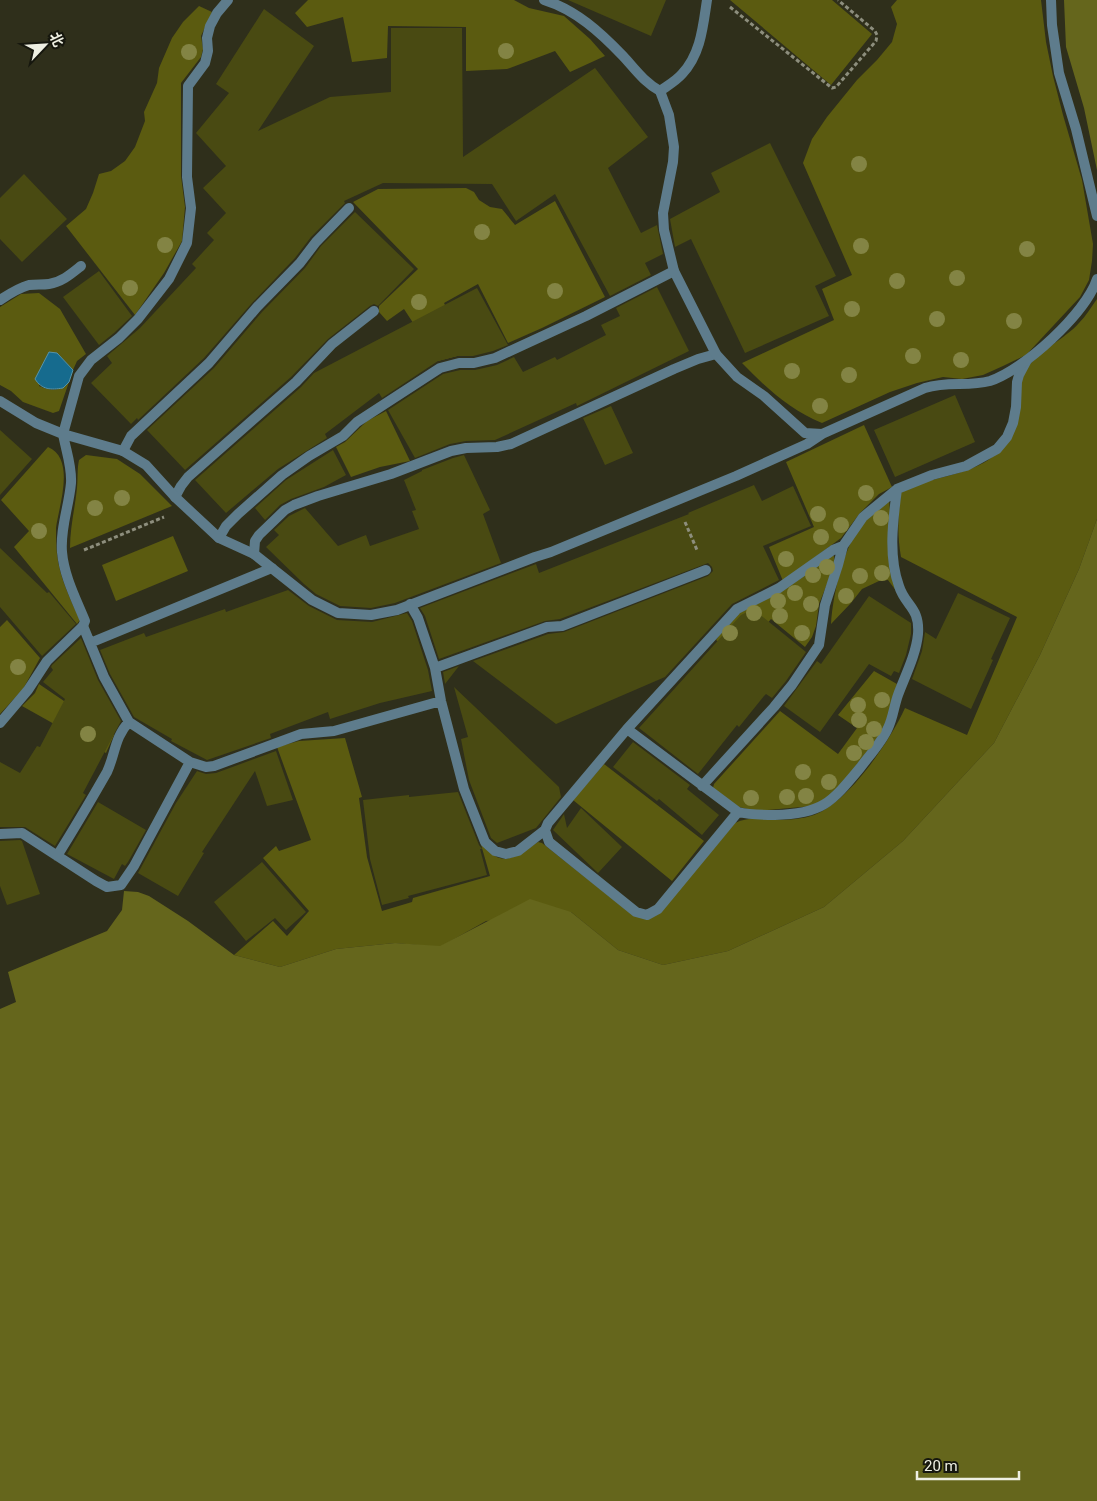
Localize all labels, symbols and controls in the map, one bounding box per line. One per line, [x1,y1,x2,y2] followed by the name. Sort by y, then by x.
[20,20,70,70] north arrow
[47,30,67,49] text: 北
[917,1448,1020,1480] scale bar
[924,1457,958,1475] text: 20 m

